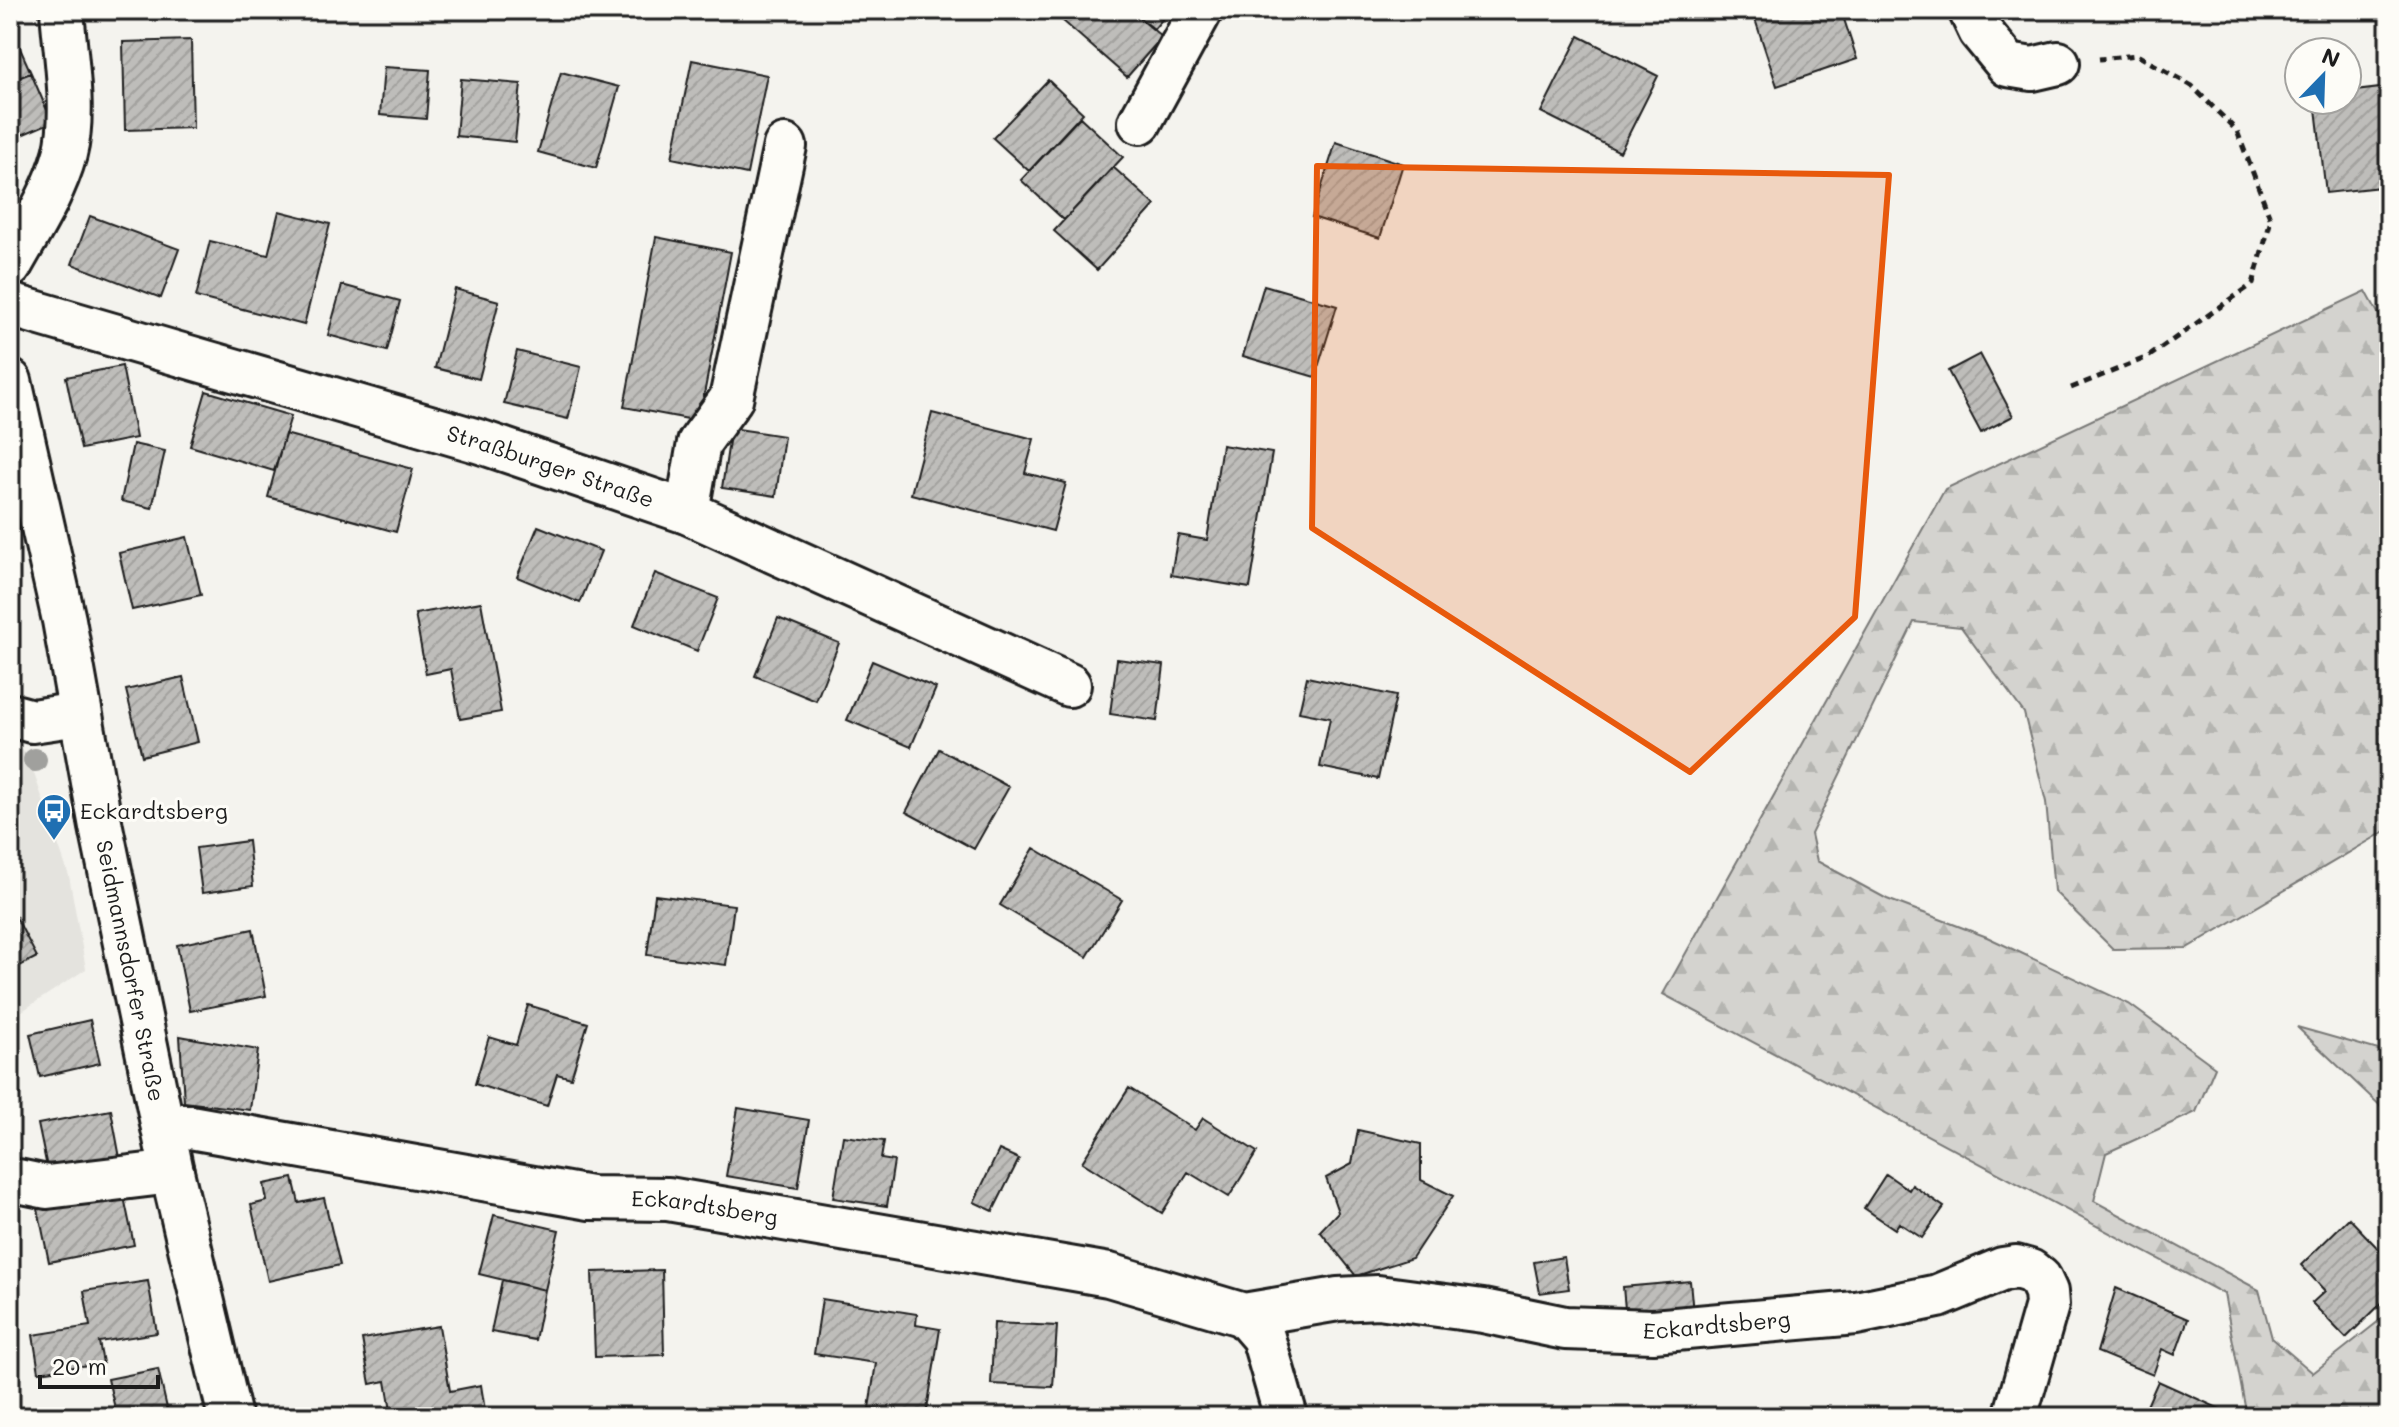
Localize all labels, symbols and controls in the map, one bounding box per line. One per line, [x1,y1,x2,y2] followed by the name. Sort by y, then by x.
[2283,36,2363,116] north arrow
[2318,41,2344,74] text: N
[444,418,658,514] street label: Straßburger Straße
[35,792,73,842] bus stop icon: Eckardtsberg
[80,796,228,825] place label: Eckardtsberg
[90,837,172,1104] street label: Seidmannsdorfer Straße
[631,1184,780,1232] street label: Eckardtsberg
[1643,1304,1791,1345] street label: Eckardtsberg
[40,1339,158,1389] scale bar
[52,1350,107,1381] text: 20 m

